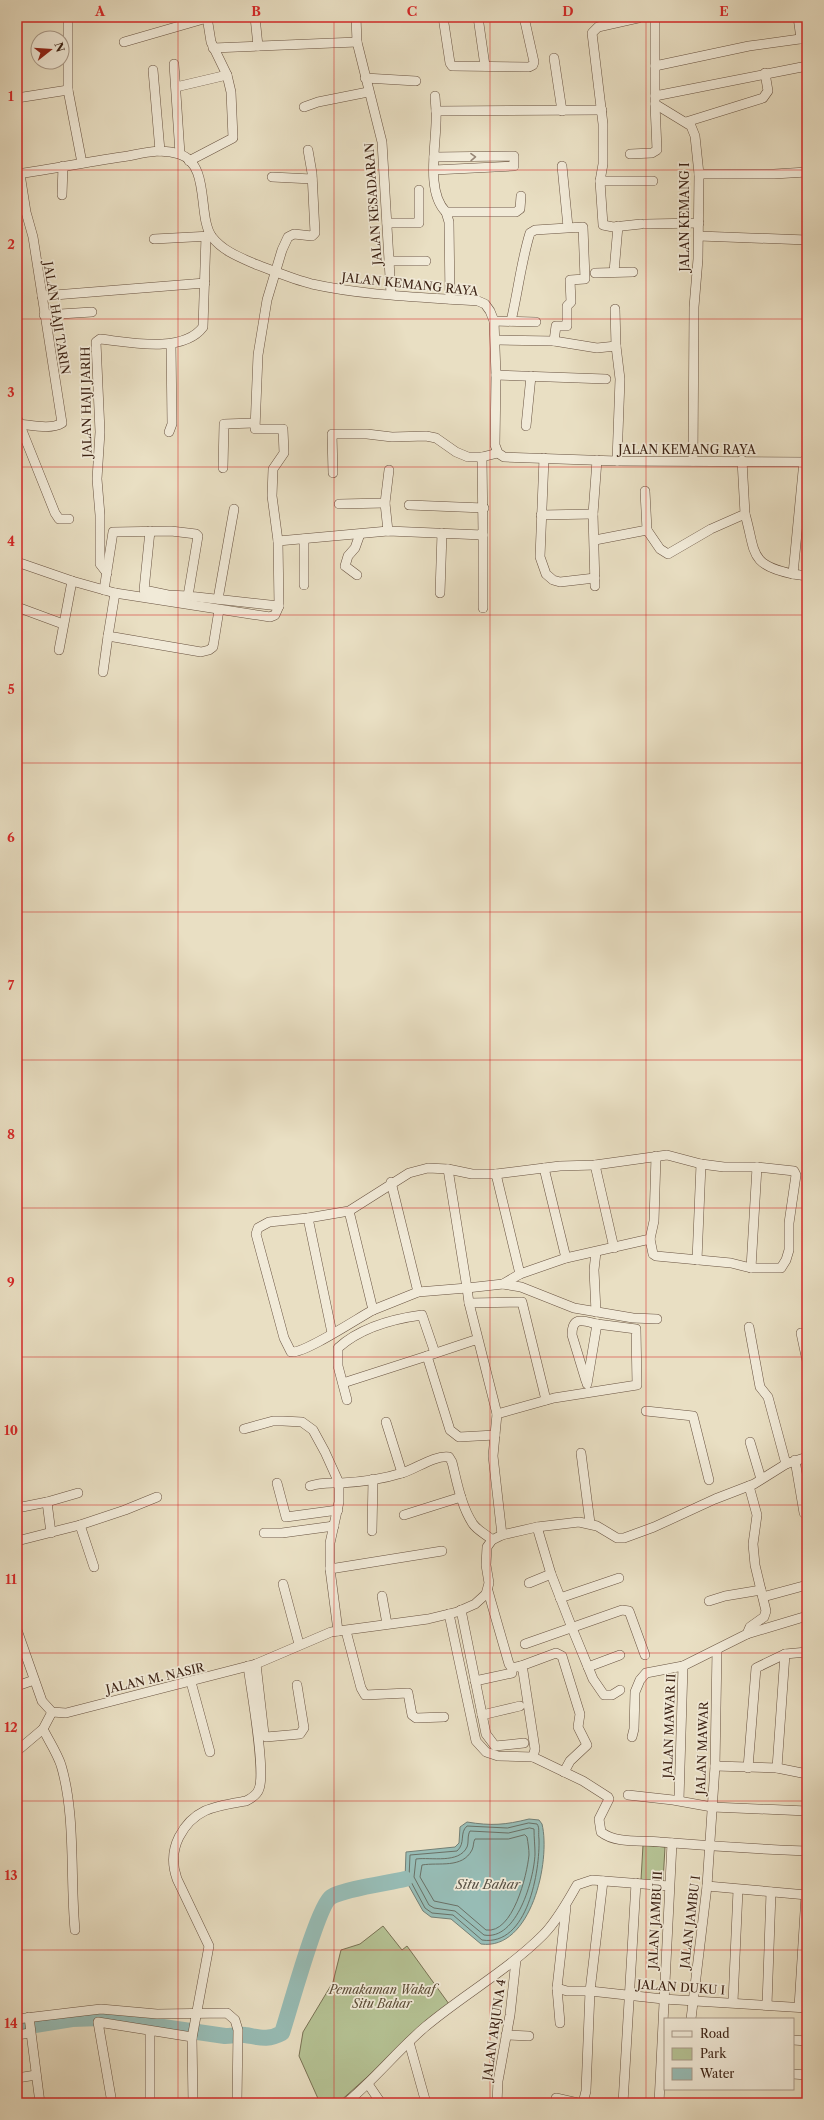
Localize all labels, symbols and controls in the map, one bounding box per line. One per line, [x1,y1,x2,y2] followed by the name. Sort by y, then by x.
[94,3,106,19] text: A
[251,3,261,19] text: B
[407,3,417,19] text: C
[562,3,574,19] text: D
[719,3,729,19] text: E
[30,30,70,70] north arrow
[51,40,68,54] text: N
[8,88,14,104] text: 1
[361,142,385,268] street label: JALAN KESADARAN
[470,153,476,161] one-way arrow
[677,163,692,273] street label: JALAN KEMANG I
[7,236,15,252] text: 2
[40,259,73,376] street label: JALAN HAJI TARIN
[339,269,480,299] street label: JALAN KEMANG RAYA
[78,346,95,460] street label: JALAN HAJI JARIH
[7,384,15,400] text: 3
[616,442,757,457] street label: JALAN KEMANG RAYA
[7,533,15,549] text: 4
[7,681,15,697] text: 5
[7,829,15,845] text: 6
[8,977,15,993] text: 7
[7,1126,15,1142] text: 8
[7,1274,15,1290] text: 9
[4,1422,18,1438] text: 10
[5,1571,17,1587] text: 11
[102,1659,207,1697] street label: JALAN M. NASIR
[660,1673,678,1781] street label: JALAN MAWAR II
[693,1700,711,1797] street label: JALAN MAWAR
[4,1719,18,1735] text: 12
[4,1867,18,1883] text: 13
[645,1871,665,1971] street label: JALAN JAMBU II
[677,1875,703,1971] street label: JALAN JAMBU I
[455,1876,521,1892] water label: Situ Bahar
[635,1976,726,1998] street label: JALAN DUKU I
[479,1978,509,2084] street label: JALAN ARJUNA 4
[328,1982,439,2011] park label: Pemakaman Wakaf Situ Bahar
[4,2015,18,2031] text: 14
[664,2018,794,2090] legend
[700,2026,730,2041] text: Road
[700,2046,727,2061] text: Park
[699,2066,734,2081] text: Water

